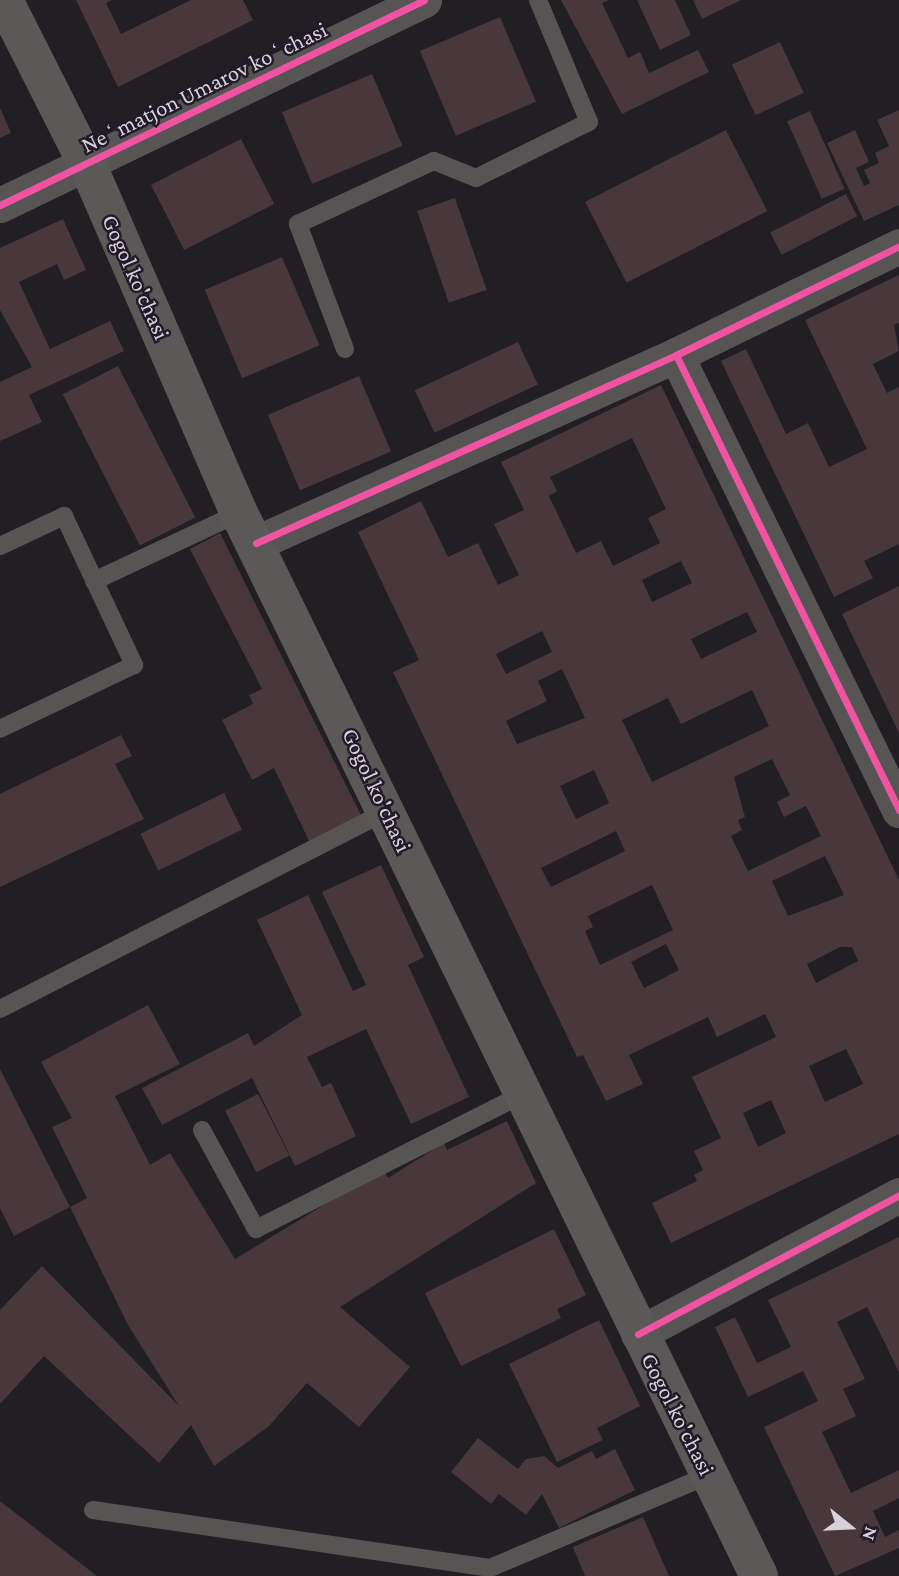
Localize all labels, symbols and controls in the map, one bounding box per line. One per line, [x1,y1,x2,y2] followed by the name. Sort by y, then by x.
[77,15,331,159] street label: Neʻmatjon Umarov koʻchasi
[96,210,176,344] street label: Gogol ko'chasi
[336,724,418,856] street label: Gogol ko'chasi
[635,1348,721,1480] street label: Gogol ko'chasi
[815,1492,885,1562] north arrow
[858,1524,882,1543] text: N

